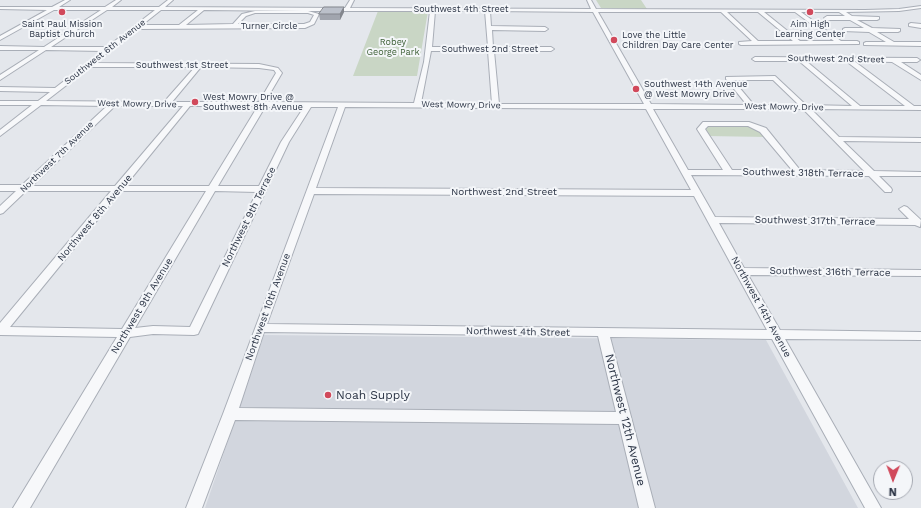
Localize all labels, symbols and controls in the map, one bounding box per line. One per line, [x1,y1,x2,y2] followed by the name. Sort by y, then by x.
[413,4,509,14] street label: Southwest 4th Street
[57,7,67,17] marker: Saint Paul Mission Baptist Church
[805,7,815,17] marker: Aim High Learning Center
[62,17,148,87] street label: Southwest 6th Avenue
[22,19,102,40] place label: Saint Paul Mission Baptist Church
[775,19,845,40] place label: Aim High Learning Center
[241,21,297,31] street label: Turner Circle
[622,30,734,51] place label: Love the Little Children Day Care Center
[609,35,619,45] marker: Love the Little Children Day Care Center
[367,37,419,58] park label: Robey George Park
[442,44,538,54] street label: Southwest 2nd Street
[788,53,884,65] street label: Southwest 2nd Street
[136,60,228,70] street label: Southwest 1st Street
[644,79,747,100] place label: Southwest 14th Avenue @ West Mowry Drive
[631,84,641,94] marker: Southwest 14th Avenue @ West Mowry Drive
[203,92,303,113] place label: West Mowry Drive @ Southwest 8th Avenue
[190,97,200,107] marker: West Mowry Drive @ Southwest 8th Avenue
[97,98,177,110] street label: West Mowry Drive
[421,99,501,111] street label: West Mowry Drive
[744,101,824,113] street label: West Mowry Drive
[18,119,96,195] street label: Northwest 7th Avenue
[220,165,278,269] street label: Northwest 9th Terrace
[742,166,864,180] street label: Southwest 318th Terrace
[55,172,135,264] street label: Northwest 8th Avenue
[451,186,557,198] street label: Northwest 2nd Street
[755,214,875,228] street label: Southwest 317th Terrace
[243,252,293,362] street label: Northwest 10th Avenue
[728,255,794,359] street label: Northwest 14th Avenue
[109,256,175,356] street label: Northwest 9th Avenue
[769,265,891,279] street label: Southwest 316th Terrace
[466,325,570,339] street label: Northwest 4th Street
[602,352,648,488] street label: Northwest 12th Avenue
[336,388,410,402] place label: Noah Supply
[323,390,333,400] marker: Noah Supply
[873,460,913,500] north arrow
[889,485,897,498] text: N

